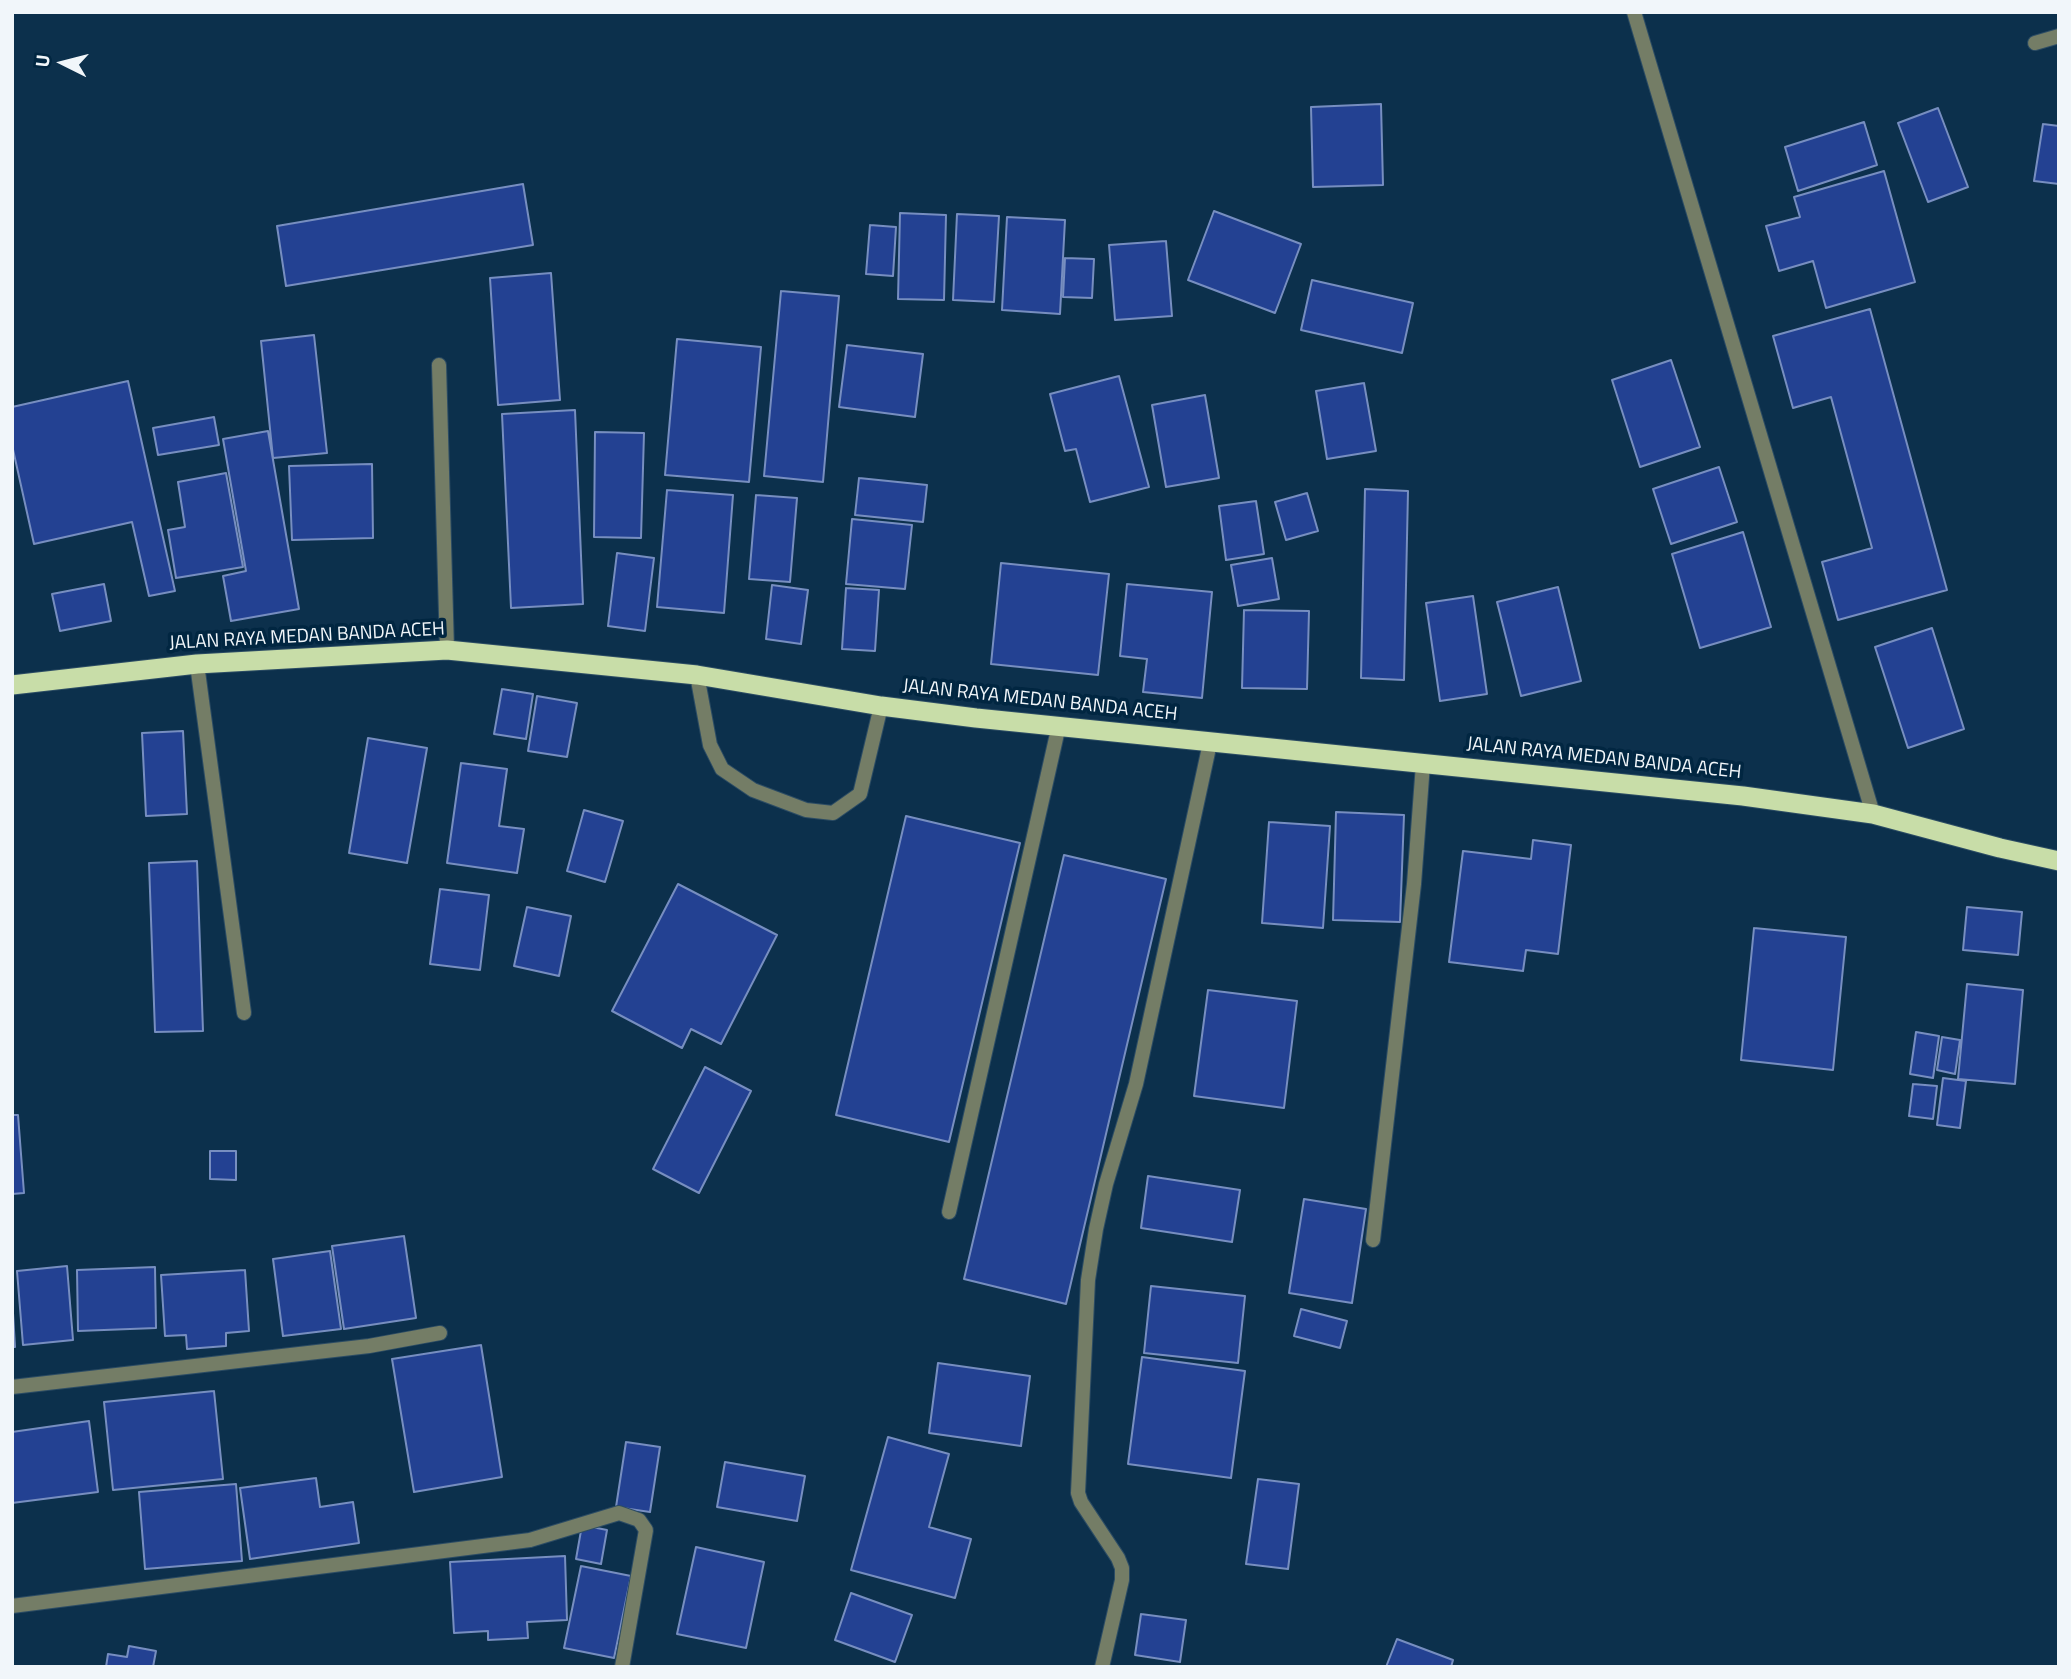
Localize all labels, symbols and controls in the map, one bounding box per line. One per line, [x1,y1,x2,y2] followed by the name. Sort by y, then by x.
[28,28,98,98] north arrow
[27,53,57,68] text: U
[169,618,445,656] street label: JALAN RAYA MEDAN BANDA ACEH
[902,675,1178,727] street label: JALAN RAYA MEDAN BANDA ACEH
[1466,733,1742,785] street label: JALAN RAYA MEDAN BANDA ACEH

